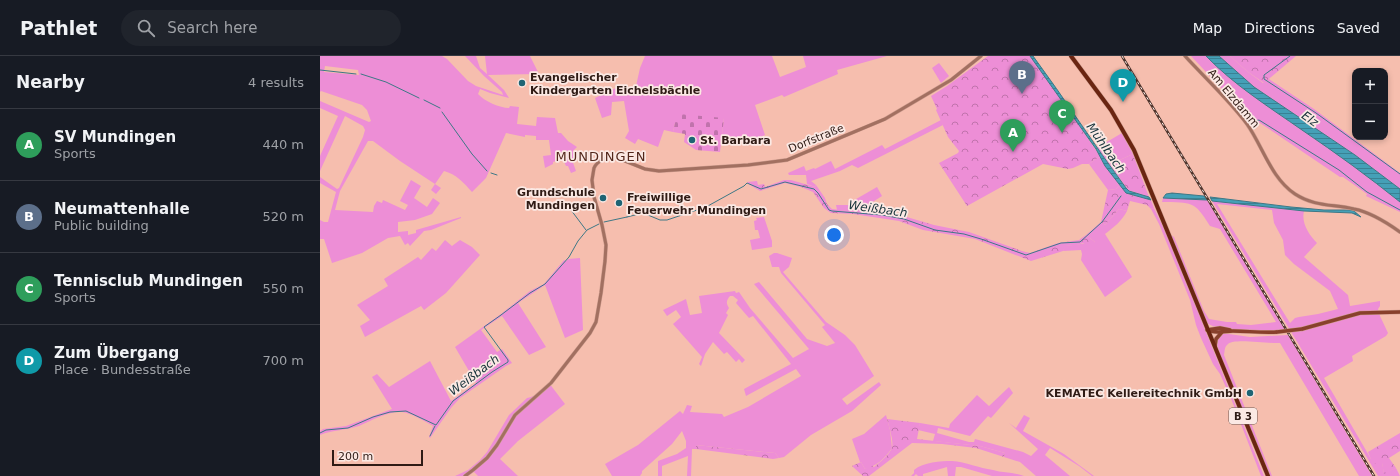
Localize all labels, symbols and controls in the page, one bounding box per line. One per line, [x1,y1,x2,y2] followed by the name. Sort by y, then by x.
[121,10,401,46] search box
[20,17,97,39] text: Pathlet
[135,17,157,39] icon: search
[167,19,257,37] text: Search here
[1193,20,1222,36] text: Map
[1244,20,1315,36] text: Directions
[1337,20,1380,36] text: Saved
[1009,61,1035,94] pin: B
[1205,66,1262,130] street label: Am Elzdamm
[1352,68,1388,140] map controls
[1352,68,1388,104] button: +
[1110,69,1136,102] pin: D
[530,71,700,97] place label: Evangelischer Kindergarten Eichelsbächle
[16,72,85,92] text: Nearby
[248,75,304,90] text: 4 results
[517,78,527,88] marker: Evangelischer Kindergarten Eichelsbächle
[1049,100,1075,133] pin: C
[1352,104,1388,140] button: −
[1299,108,1322,130] water label: Elz
[1000,119,1026,152] pin: A
[1084,120,1128,176] water label: Mühlbach
[787,121,846,155] street label: Dorfstraße
[54,128,176,146] text: SV Mundingen
[700,134,771,147] place label: St. Barbara
[687,135,697,145] marker: St. Barbara
[24,137,34,152] text: A
[262,137,304,152] text: 440 m
[54,146,96,161] text: Sports
[555,149,647,164] district label: MUNDINGEN
[517,186,595,212] place label: Grundschule Mundingen
[627,191,766,217] place label: Freiwillige Feuerwehr Mundingen
[598,193,608,203] marker: Grundschule Mundingen
[614,198,624,208] marker: Freiwillige Feuerwehr Mundingen
[848,198,908,220] water label: Weißbach
[54,200,190,218] text: Neumattenhalle
[24,209,34,224] text: B
[262,209,304,224] text: 520 m
[54,218,149,233] text: Public building
[824,225,844,245] your location
[54,272,243,290] text: Tennisclub Mundingen
[24,281,34,296] text: C
[262,281,304,296] text: 550 m
[54,290,96,305] text: Sports
[54,344,179,362] text: Zum Übergang
[446,352,502,398] water label: Weißbach
[24,353,34,368] text: D
[262,353,304,368] text: 700 m
[54,362,191,377] text: Place · Bundesstraße
[1046,387,1242,400] place label: KEMATEC Kellereitechnik GmbH
[1245,388,1255,398] marker: KEMATEC Kellereitechnik GmbH
[1229,408,1257,424] road number: B 3
[332,448,423,467] scale bar
[338,450,373,463] text: 200 m

